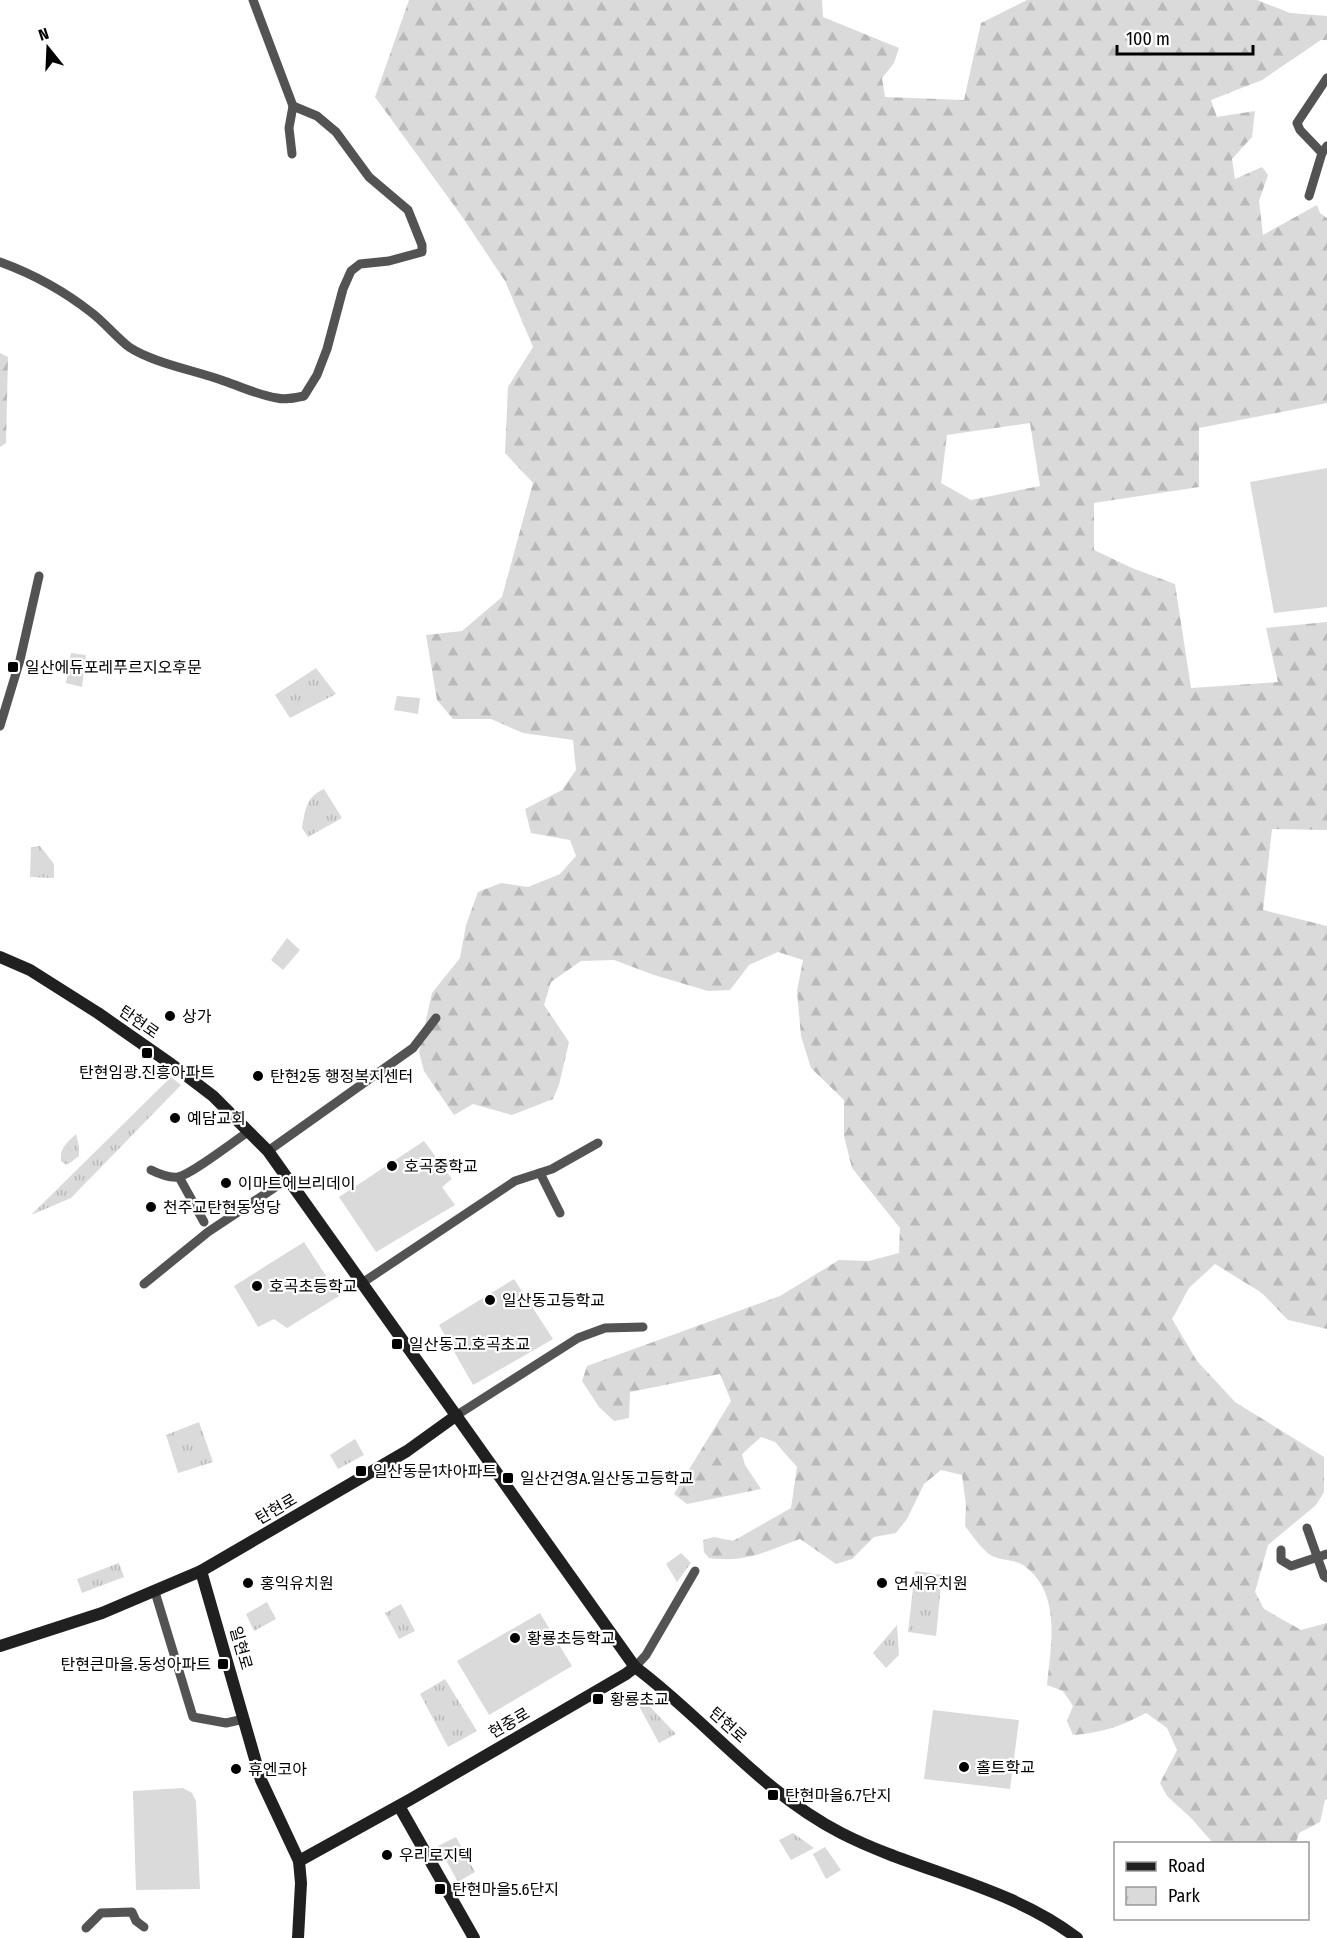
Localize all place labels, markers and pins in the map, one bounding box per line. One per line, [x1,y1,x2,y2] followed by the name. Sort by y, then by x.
[25,658,202,677] place label: 일산에듀포레푸르지오후문
[6,660,20,674] marker: 일산에듀포레푸르지오후문
[182,1007,212,1026] place label: 상가
[163,1009,177,1023] marker: 상가
[140,1046,154,1060] marker: 탄현임광.진흥아파트
[79,1063,215,1082] place label: 탄현임광.진흥아파트
[270,1067,413,1086] place label: 탄현2동 행정복지센터
[251,1069,265,1083] marker: 탄현2동 행정복지센터
[187,1109,246,1128] place label: 예담교회
[168,1111,182,1125] marker: 예담교회
[404,1157,478,1176] place label: 호곡중학교
[385,1159,399,1173] marker: 호곡중학교
[238,1174,356,1193] place label: 이마트에브리데이
[219,1176,233,1190] marker: 이마트에브리데이
[163,1198,281,1217] place label: 천주교탄현동성당
[144,1200,158,1214] marker: 천주교탄현동성당
[269,1277,357,1296] place label: 호곡초등학교
[250,1279,264,1293] marker: 호곡초등학교
[502,1291,605,1310] place label: 일산동고등학교
[483,1293,497,1307] marker: 일산동고등학교
[409,1335,530,1354] place label: 일산동고.호곡초교
[390,1337,404,1351] marker: 일산동고.호곡초교
[373,1462,497,1481] place label: 일산동문1차아파트
[354,1464,368,1478] marker: 일산동문1차아파트
[520,1469,694,1488] place label: 일산건영A.일산동고등학교
[501,1471,515,1485] marker: 일산건영A.일산동고등학교
[260,1574,334,1593] place label: 홍익유치원
[894,1574,968,1593] place label: 연세유치원
[241,1576,255,1590] marker: 홍익유치원
[875,1576,889,1590] marker: 연세유치원
[527,1629,615,1648] place label: 황룡초등학교
[508,1631,522,1645] marker: 황룡초등학교
[60,1655,211,1674] place label: 탄현큰마을.동성아파트
[216,1657,230,1671] marker: 탄현큰마을.동성아파트
[610,1690,669,1709] place label: 황룡초교
[591,1692,605,1706] marker: 황룡초교
[976,1758,1035,1777] place label: 홀트학교
[248,1760,307,1779] place label: 휴엔코아
[957,1760,971,1774] marker: 홀트학교
[229,1762,243,1776] marker: 휴엔코아
[785,1786,891,1805] place label: 탄현마을6.7단지
[766,1788,780,1802] marker: 탄현마을6.7단지
[399,1846,473,1865] place label: 우리로지텍
[380,1848,394,1862] marker: 우리로지텍
[452,1880,559,1899] place label: 탄현마을5.6단지
[433,1882,447,1896] marker: 탄현마을5.6단지

